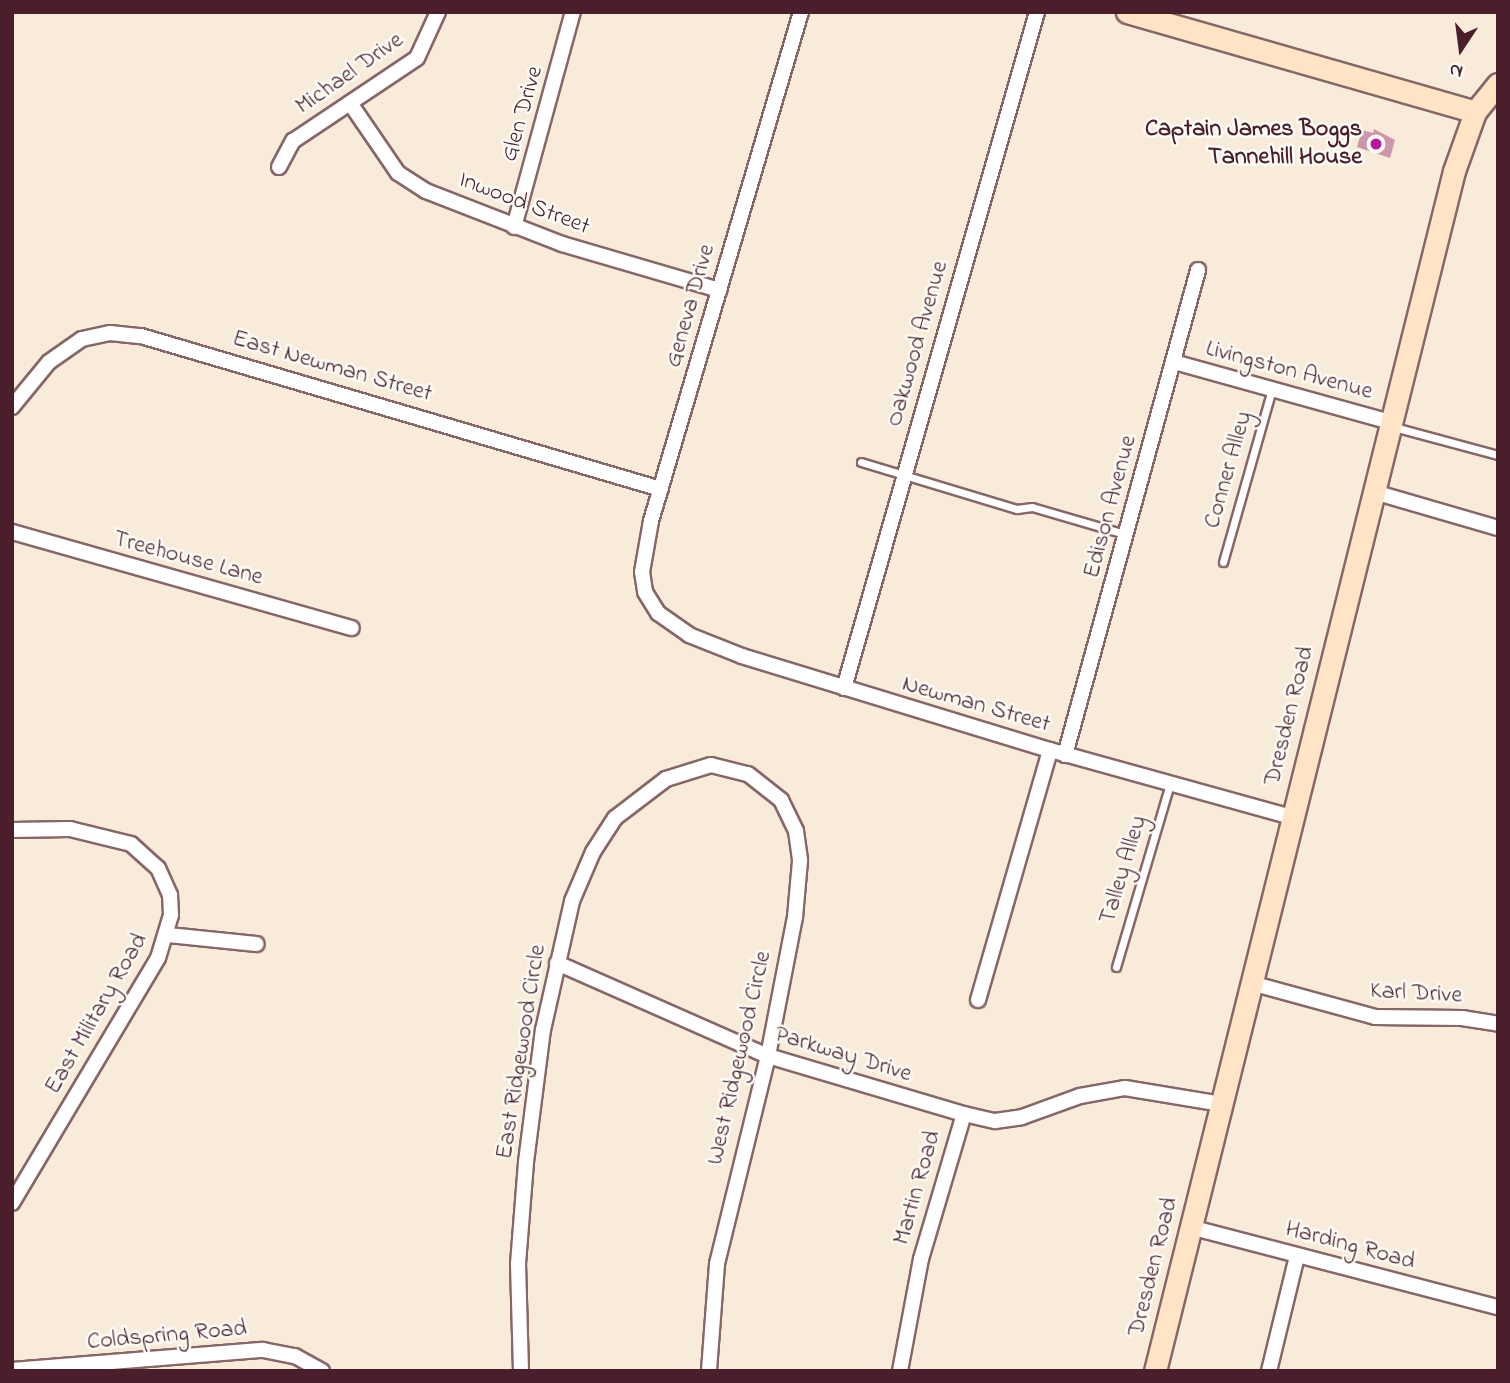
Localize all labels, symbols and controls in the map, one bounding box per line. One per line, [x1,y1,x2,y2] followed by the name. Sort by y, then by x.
[1426,14,1496,84] north arrow
[291,26,409,122] street label: Michael Drive
[1447,55,1465,85] text: N
[496,63,550,165] street label: Glen Drive
[1145,116,1362,172] place label: Captain James Boggs Tannehill House
[1368,136,1384,152] marker: Captain James Boggs Tannehill House
[454,166,594,242] street label: Inwood Street
[660,241,722,371] street label: Geneva Drive
[881,258,955,430] street label: Oakwood Avenue
[229,325,435,409] street label: East Newman Street
[1202,335,1376,407] street label: Livingston Avenue
[1199,408,1259,532] street label: Conner Alley
[1078,432,1144,582] street label: Edison Avenue
[110,525,266,593] street label: Treehouse Lane
[1259,643,1321,789] street label: Dresden Road
[899,670,1053,740] street label: Newman Street
[1094,812,1154,928] street label: Talley Alley
[39,928,155,1100] street label: East Military Road
[491,943,553,1161] street label: East Ridgewood Circle
[701,948,779,1168] street label: West Ridgewood Circle
[1369,977,1463,1011] street label: Karl Drive
[771,1021,915,1089] street label: Parkway Drive
[888,1128,948,1248] street label: Martin Road
[1123,1194,1185,1340] street label: Dresden Road
[1282,1215,1418,1277] street label: Harding Road
[86,1315,248,1357] street label: Coldspring Road

